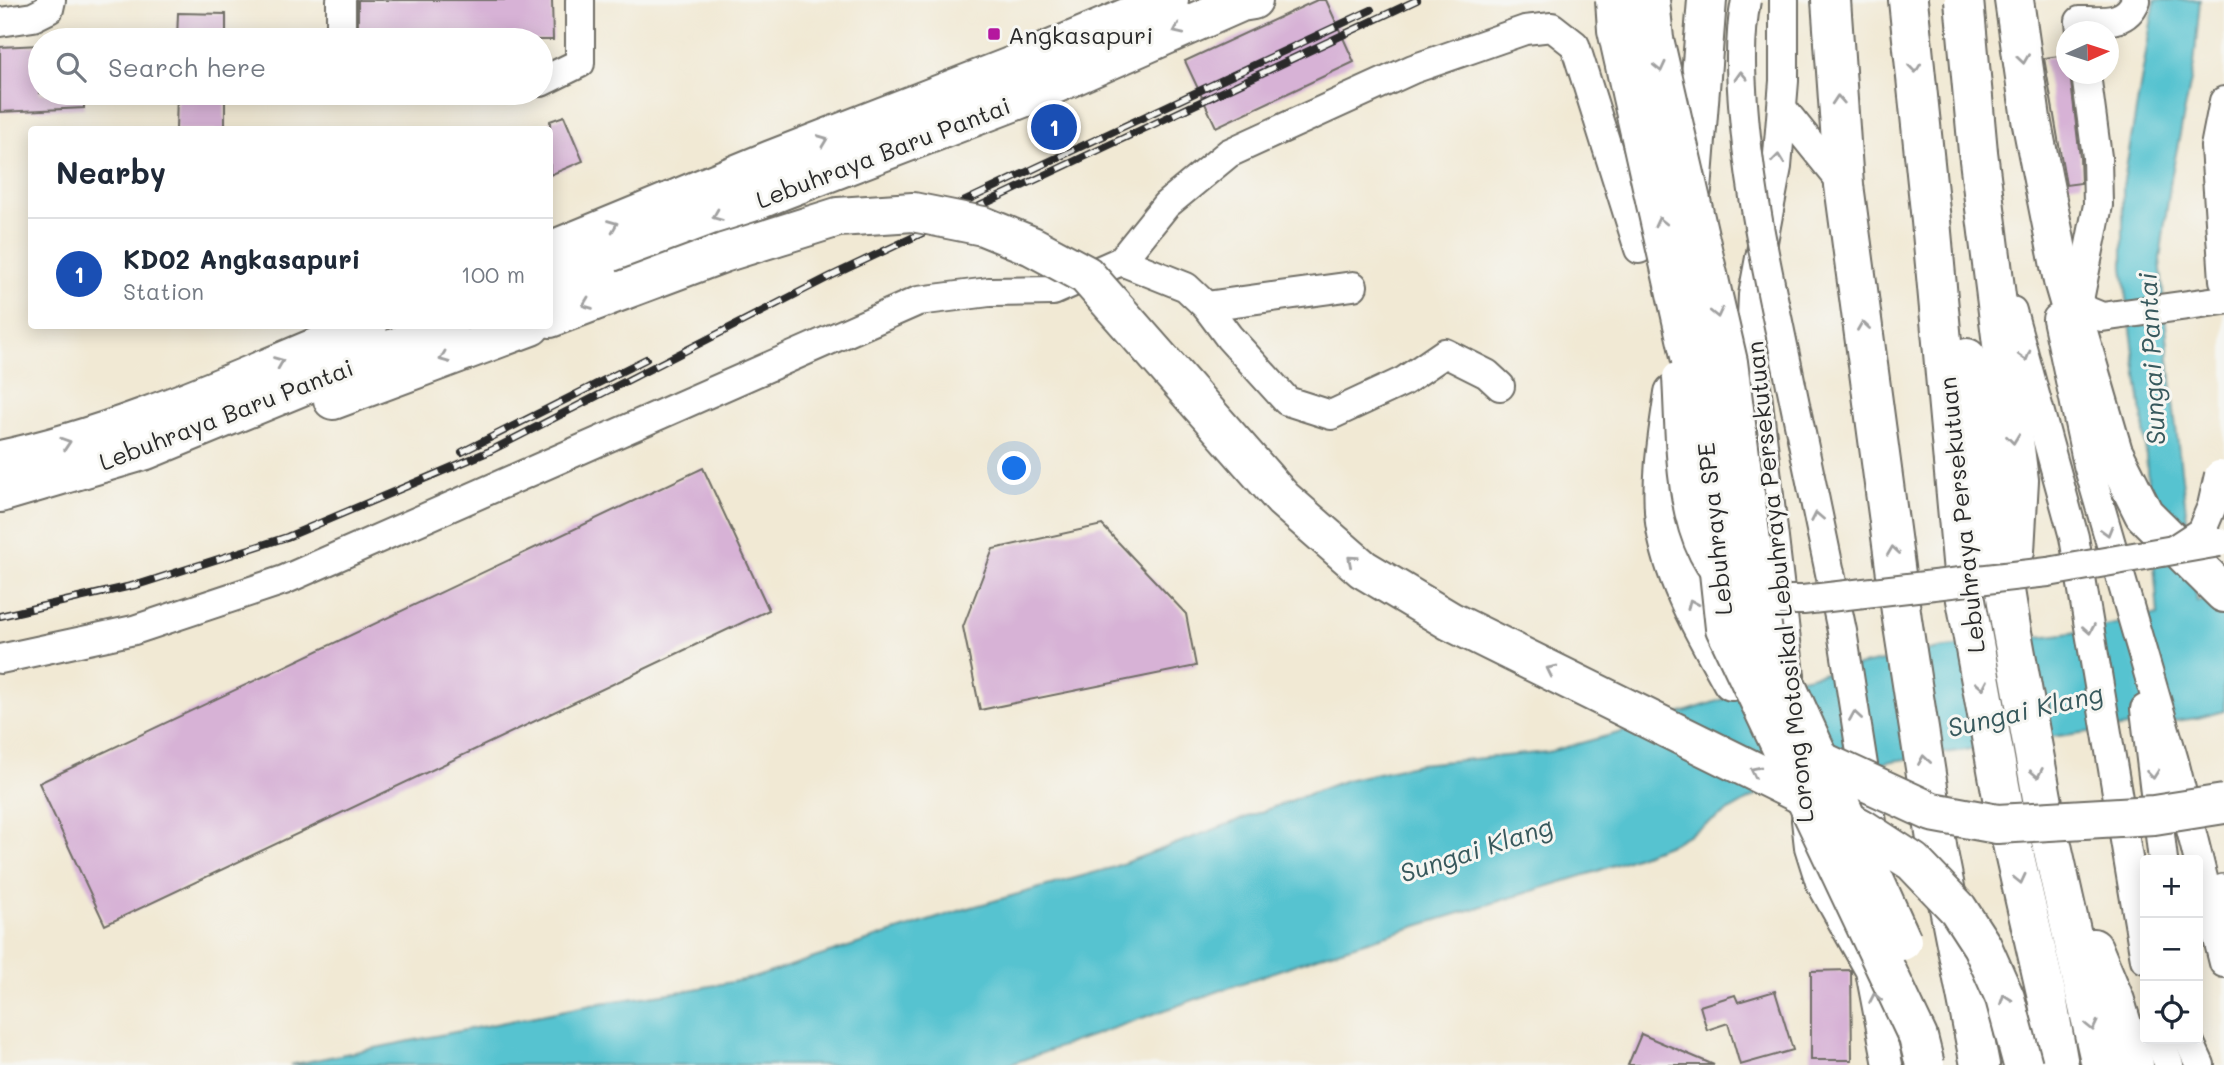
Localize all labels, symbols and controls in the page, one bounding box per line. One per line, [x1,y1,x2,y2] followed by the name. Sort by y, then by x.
[1008,19,1153,50] place label: Angkasapuri
[1173,21,1185,35] one-way arrow
[2056,21,2119,84] north arrow
[986,26,1002,42] marker: Angkasapuri
[28,28,553,105] search box
[52,48,90,86] icon: search
[108,50,266,84] text: Search here
[2015,54,2030,65] one-way arrow
[1652,61,1666,73] one-way arrow
[1907,63,1922,74] one-way arrow
[1733,70,1748,81] one-way arrow
[751,89,1015,215] street label: Lebuhraya Baru Pantai
[1831,94,1846,105] one-way arrow
[1031,101,1077,153] pin: 1
[817,134,829,148] one-way arrow
[56,152,166,192] text: Nearby
[1770,153,1785,165] one-way arrow
[712,208,724,222] one-way arrow
[1654,216,1669,228] one-way arrow
[606,220,618,234] one-way arrow
[123,242,361,276] text: KD02 Angkasapuri
[74,259,84,289] text: 1
[461,259,525,289] text: 100 m
[2129,272,2173,446] water label: Sungai Pantai
[123,276,204,306] text: Station
[581,296,593,310] one-way arrow
[1709,307,1723,319] one-way arrow
[1855,320,1870,332] one-way arrow
[1738,340,1820,824] street label: Lorong Motosikal Lebuhraya Persekutuan
[438,350,450,364] one-way arrow
[2016,350,2031,362] one-way arrow
[94,351,358,477] street label: Lebuhraya Baru Pantai
[272,357,284,371] one-way arrow
[1931,375,1991,655] street label: Lebuhraya Persekutuan
[2006,433,2021,445] one-way arrow
[59,437,72,451] one-way arrow
[1690,441,1738,617] street label: Lebuhraya SPE
[997,451,1031,485] your location
[1810,511,1825,523] one-way arrow
[2099,524,2114,536] one-way arrow
[1885,545,1900,557] one-way arrow
[1348,556,1361,568] one-way arrow
[1686,599,1700,612] one-way arrow
[2081,623,2096,635] one-way arrow
[1546,665,1558,679] one-way arrow
[1944,676,2106,744] water label: Sungai Klang
[1974,679,1989,691] one-way arrow
[1848,710,1863,722] one-way arrow
[1917,755,1932,766] one-way arrow
[1750,766,1762,780] one-way arrow
[2029,767,2044,779] one-way arrow
[2145,769,2160,780] one-way arrow
[1395,808,1557,890] water label: Sungai Klang
[2140,855,2203,1044] map controls
[2140,855,2203,918] button: +
[2012,873,2026,885] one-way arrow
[2140,918,2203,981] button: −
[2140,981,2203,1044] button: locate
[1868,992,1883,1004] one-way arrow
[1999,994,2013,1006] one-way arrow
[2084,1020,2099,1032] one-way arrow

